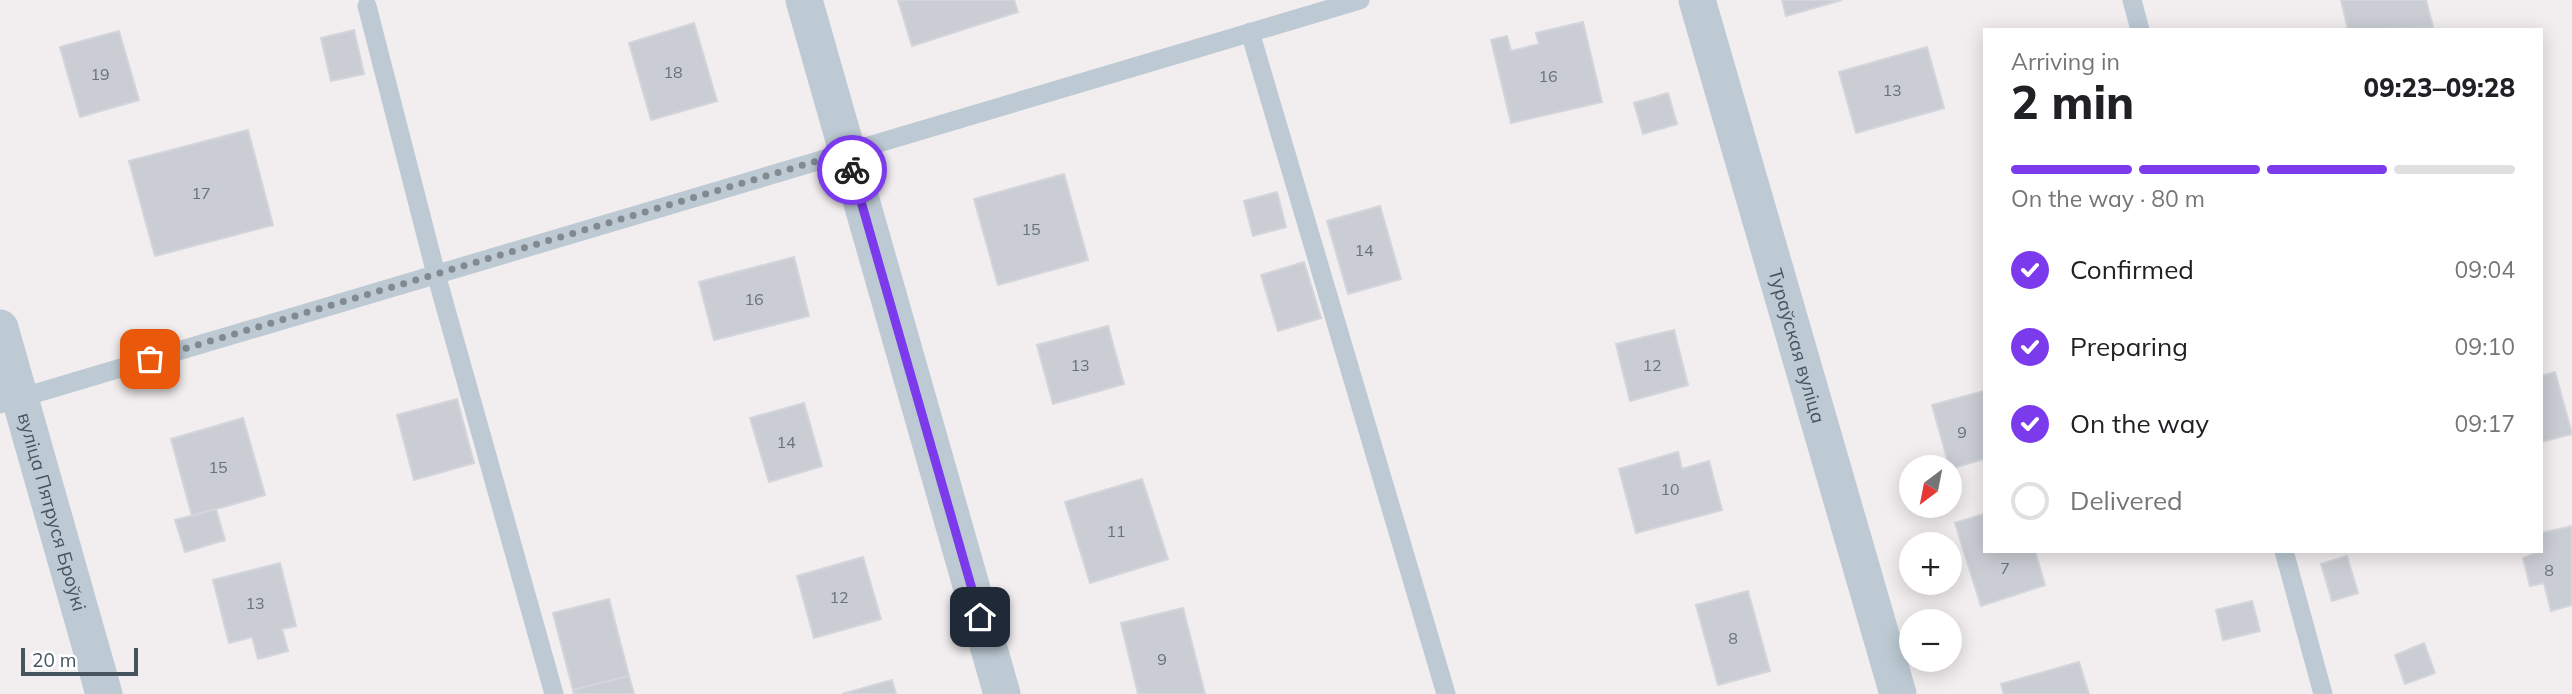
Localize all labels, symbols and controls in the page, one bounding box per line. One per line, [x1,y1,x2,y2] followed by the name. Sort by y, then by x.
[2011,47,2120,76] text: Arriving in
[663,62,683,82] house number: 18
[90,64,110,84] house number: 19
[1538,66,1558,86] house number: 16
[2364,71,2515,104] text: 09:23–09:28
[2011,73,2134,131] text: 2 min
[1882,80,1902,100] house number: 13
[817,135,887,205] courier
[833,151,871,189] icon: bike
[191,183,211,203] house number: 17
[2011,184,2205,213] text: On the way · 80 m
[1021,219,1041,239] house number: 15
[1354,240,1374,260] house number: 14
[2011,251,2049,289] icon: check
[2070,253,2194,286] text: Confirmed
[2455,255,2515,284] text: 09:04
[1763,266,1831,426] street label: Тураўская вуліца
[744,289,764,309] house number: 16
[2011,328,2049,366] icon: check
[120,329,180,389] pin
[2070,330,2188,363] text: Preparing
[2455,332,2515,361] text: 09:10
[131,340,169,378] icon: bag
[1070,355,1090,375] house number: 13
[1642,355,1662,375] house number: 12
[2011,405,2049,443] icon: check
[2070,407,2209,440] text: On the way
[2455,409,2515,438] text: 09:17
[13,410,92,614] street label: вуліца Пятруся Броўкі
[1957,422,1967,442] house number: 9
[776,432,796,452] house number: 14
[1899,455,1962,518] north arrow
[1899,455,1962,672] map controls
[208,457,228,477] house number: 15
[1660,479,1680,499] house number: 10
[2070,484,2183,517] text: Delivered
[1106,521,1126,541] house number: 11
[1899,532,1962,595] button: +
[2000,558,2010,578] house number: 7
[2544,560,2554,580] house number: 8
[829,587,849,607] house number: 12
[950,587,1010,647] pin
[245,593,265,613] house number: 13
[961,598,999,636] icon: home
[1899,609,1962,672] button: −
[1728,628,1738,648] house number: 8
[21,645,138,677] scale bar
[32,648,76,672] text: 20 m
[1157,649,1167,669] house number: 9

